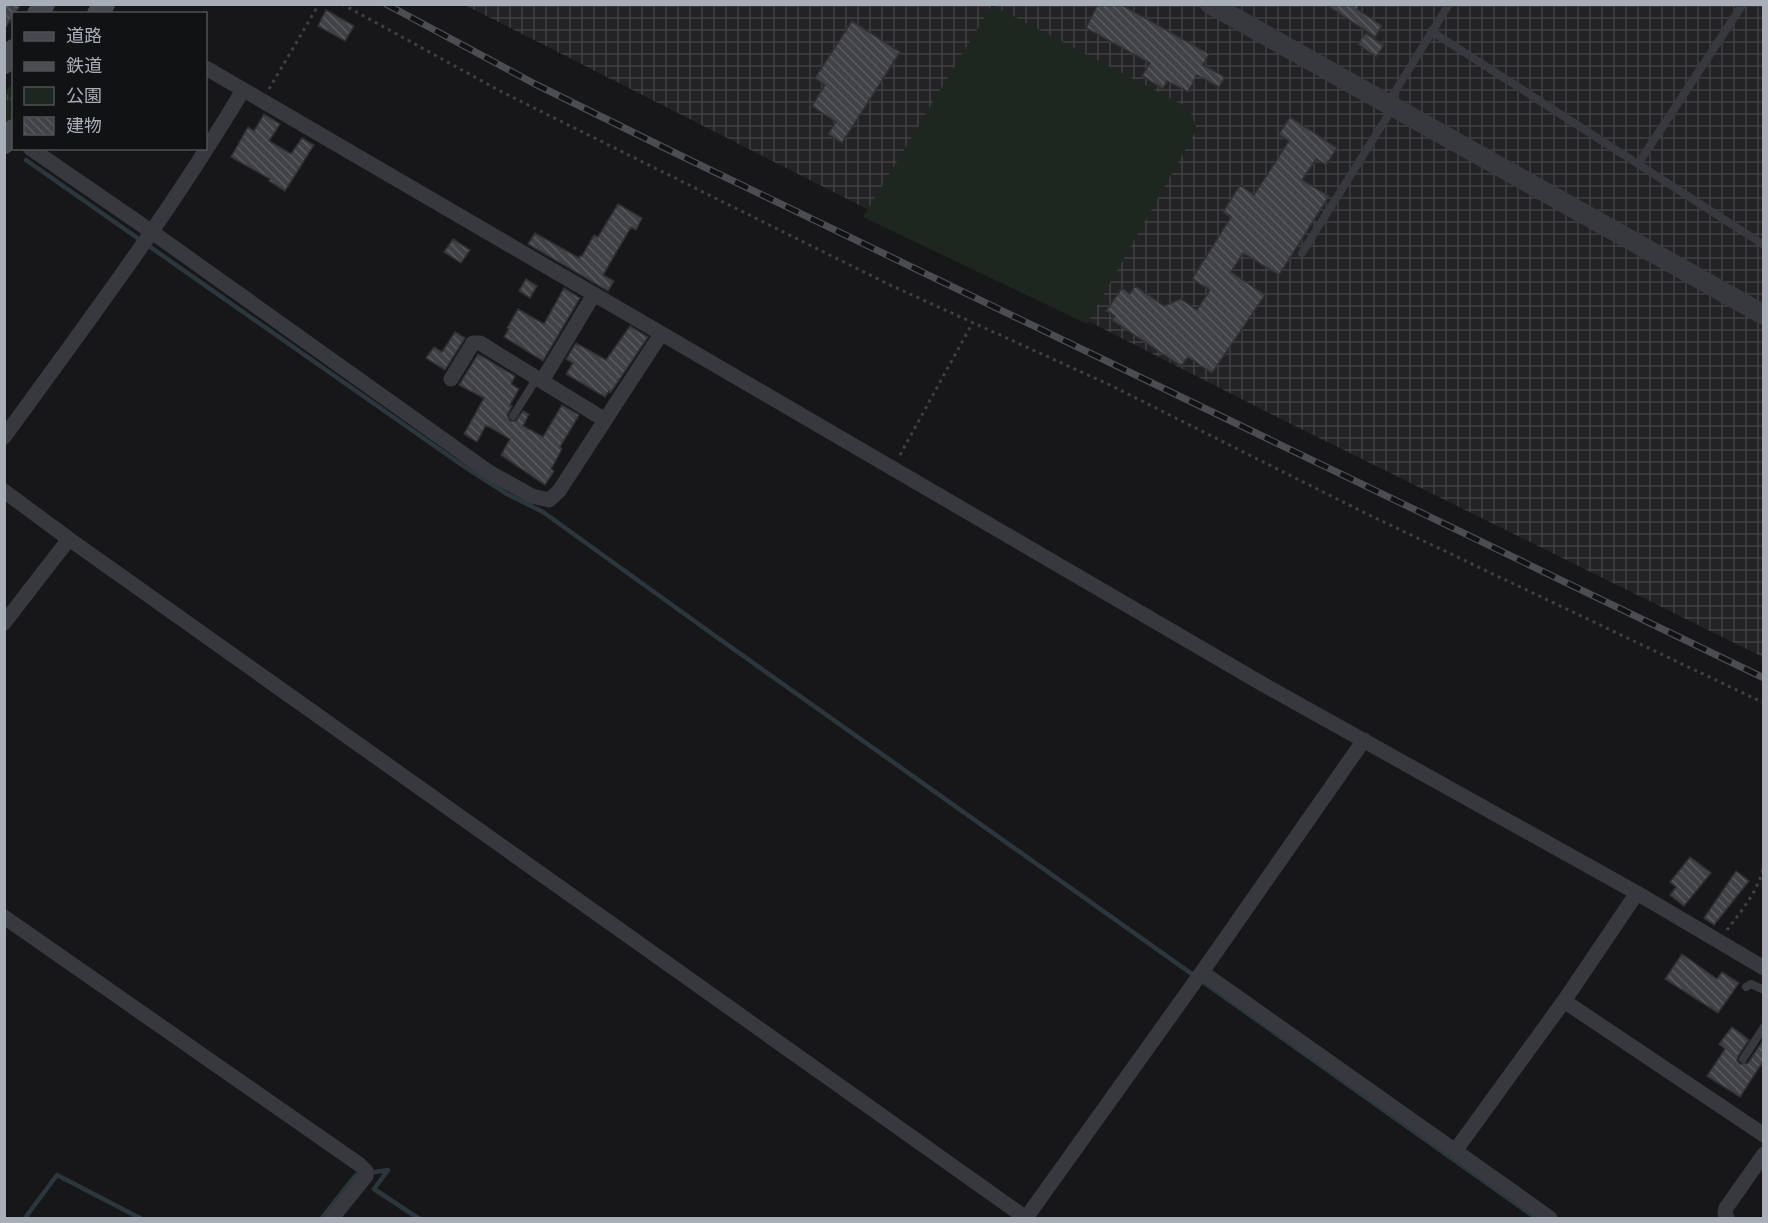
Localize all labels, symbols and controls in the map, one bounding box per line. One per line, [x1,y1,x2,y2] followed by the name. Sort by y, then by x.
[12,12,207,150] legend
[66,25,102,46] text: 道路
[66,55,102,76] text: 鉄道
[66,85,102,106] text: 公園
[66,115,102,136] text: 建物

